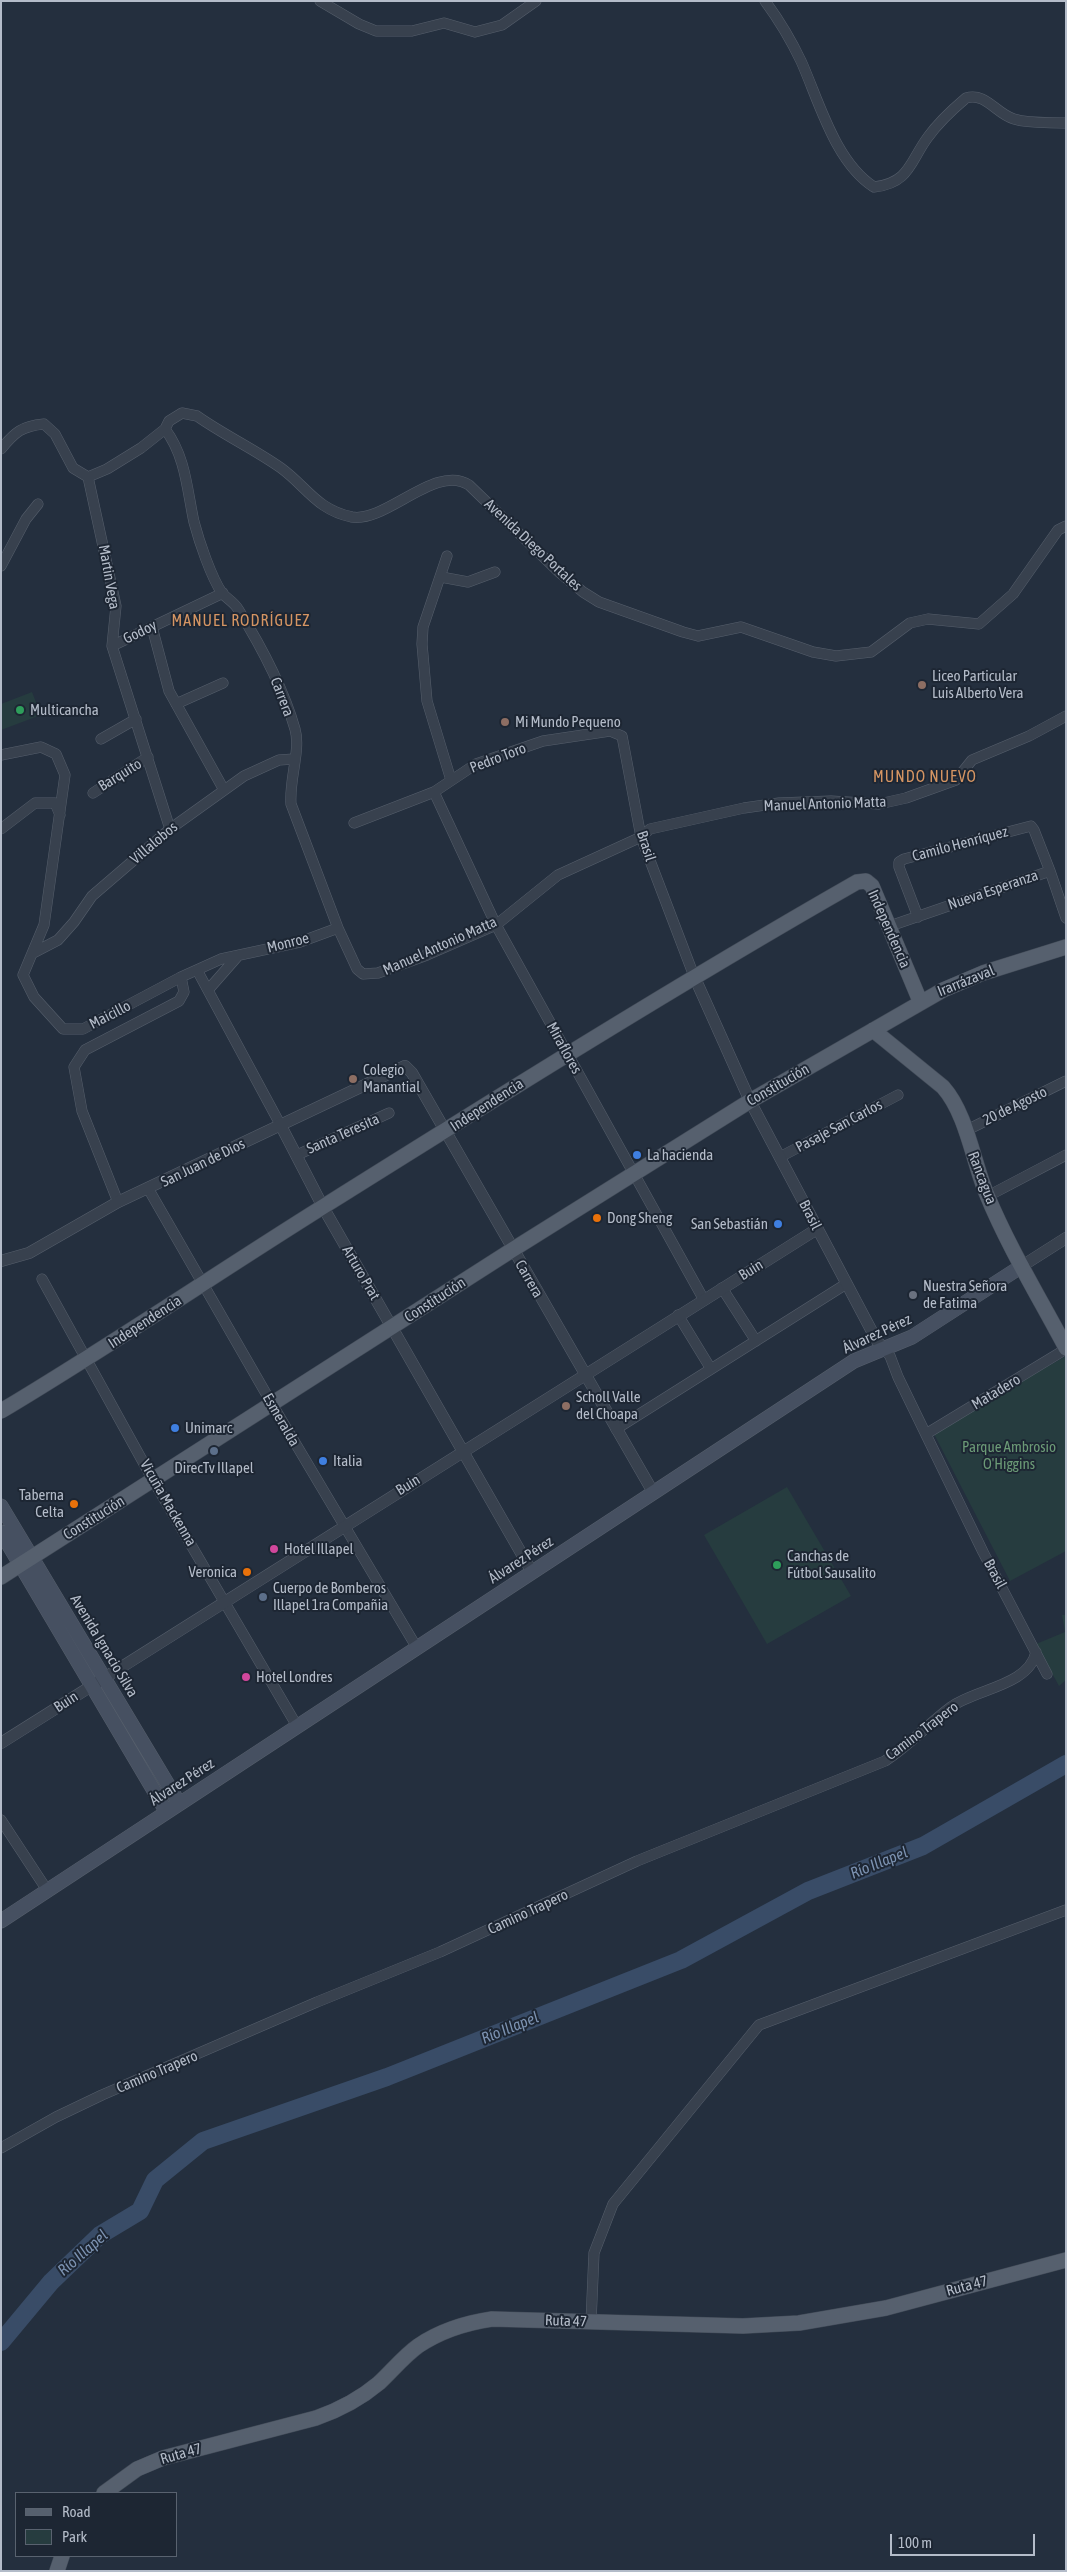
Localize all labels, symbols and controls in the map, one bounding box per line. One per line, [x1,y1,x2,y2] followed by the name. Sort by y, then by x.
[481,495,585,595] street label: Avenida Diego Portales
[94,543,124,611] street label: Martin Vega
[170,611,312,631] district label: MANUEL RODRÍGUEZ
[120,616,160,648] street label: Godoy
[932,667,1023,702] place label: Liceo Particular Luis Alberto Vera
[266,675,298,719] street label: Carrera
[916,679,928,691] marker: Liceo Particular Luis Alberto Vera
[30,701,99,719] place label: Multicancha
[14,704,26,716] marker: Multicancha
[515,713,621,731] place label: Mi Mundo Pequeno
[499,716,511,728] marker: Mi Mundo Pequeno
[467,739,529,777] street label: Pedro Toro
[95,755,145,795] street label: Barquito
[872,767,978,787] district label: MUNDO NUEVO
[763,793,887,815] street label: Manuel Antonio Matta
[127,818,181,868] street label: Villalobos
[910,823,1010,865] street label: Camilo Henríquez
[633,829,659,863] street label: Brasil
[946,866,1040,914] street label: Nueva Esperanza
[864,887,914,971] street label: Independencia
[380,913,500,979] street label: Manuel Antonio Matta
[265,929,311,957] street label: Monroe
[935,961,997,1001] street label: Irarrázaval
[86,997,134,1033] street label: Maicillo
[543,1019,585,1077] street label: Miraflores
[744,1060,812,1110] street label: Constitución
[363,1061,420,1096] place label: Colegio Manantial
[347,1073,359,1085] marker: Colegio Manantial
[447,1075,527,1135] street label: Independencia
[980,1083,1050,1129] street label: 20 de Agosto
[793,1096,885,1156] street label: Pasaje San Carlos
[304,1110,382,1158] street label: Santa Teresita
[158,1135,248,1191] street label: San Juan de Dios
[647,1146,713,1164] place label: La hacienda
[631,1149,643,1161] marker: La hacienda
[964,1149,1000,1207] street label: Rancagua
[795,1197,825,1233] street label: Brasil
[607,1209,672,1227] place label: Dong Sheng
[591,1212,603,1224] marker: Dong Sheng
[691,1215,768,1233] place label: San Sebastián
[772,1218,784,1230] marker: San Sebastián
[338,1243,384,1303] street label: Arturo Prat
[736,1256,766,1284] street label: Buin
[511,1257,547,1301] street label: Carrera
[401,1274,469,1326] street label: Constitución
[923,1277,1007,1312] place label: Nuestra Señora de Fatima
[907,1289,919,1301] marker: Nuestra Señora de Fatima
[105,1292,185,1352] street label: Independencia
[840,1310,914,1358] street label: Álvarez Pérez
[968,1370,1024,1414] street label: Matadero
[576,1388,641,1423] place label: Scholl Valle del Choapa
[259,1390,303,1450] street label: Esmeralda
[560,1400,572,1412] marker: Scholl Valle del Choapa
[185,1419,232,1437] place label: Unimarc
[169,1422,181,1434] marker: Unimarc
[962,1438,1056,1473] park label: Parque Ambrosio O'Higgins
[208,1445,220,1457] marker: DirecTv Illapel
[333,1452,363,1470] place label: Italia
[317,1455,329,1467] marker: Italia
[136,1456,200,1550] street label: Vicuña Mackenna
[174,1459,254,1477] place label: DirecTv Illapel
[393,1471,423,1499] street label: Buin
[19,1486,64,1521] place label: Taberna Celta
[60,1492,128,1544] street label: Constitución
[68,1498,80,1510] marker: Taberna Celta
[485,1532,557,1588] street label: Álvarez Pérez
[284,1540,353,1558] place label: Hotel Illapel
[268,1543,280,1555] marker: Hotel Illapel
[787,1547,876,1582] place label: Canchas de Fútbol Sausalito
[980,1556,1010,1592] street label: Brasil
[771,1559,783,1571] marker: Canchas de Fútbol Sausalito
[189,1563,237,1581] place label: Veronica
[241,1566,253,1578] marker: Veronica
[273,1579,388,1614] place label: Cuerpo de Bomberos Illapel 1ra Compañia
[257,1591,269,1603] marker: Cuerpo de Bomberos Illapel 1ra Compañia
[66,1592,142,1700] street label: Avenida Ignacio Silva
[256,1668,333,1686] place label: Hotel Londres
[240,1671,252,1683] marker: Hotel Londres
[51,1688,81,1716] street label: Buin
[882,1698,962,1764] street label: Camino Trapero
[146,1754,218,1810] street label: Álvarez Pérez
[847,1843,911,1883] water label: Río Illapel
[485,1886,571,1938] street label: Camino Trapero
[478,2008,542,2048] water label: Río Illapel
[114,2047,200,2097] street label: Camino Trapero
[54,2226,112,2280] water label: Río Illapel
[944,2272,990,2300] street label: Ruta 47
[545,2311,587,2331] street label: Ruta 47
[158,2440,204,2468] street label: Ruta 47
[15,2492,178,2557] legend
[62,2503,91,2520] text: Road
[892,2524,1037,2556] scale bar
[62,2528,87,2545] text: Park
[898,2534,932,2551] text: 100 m

